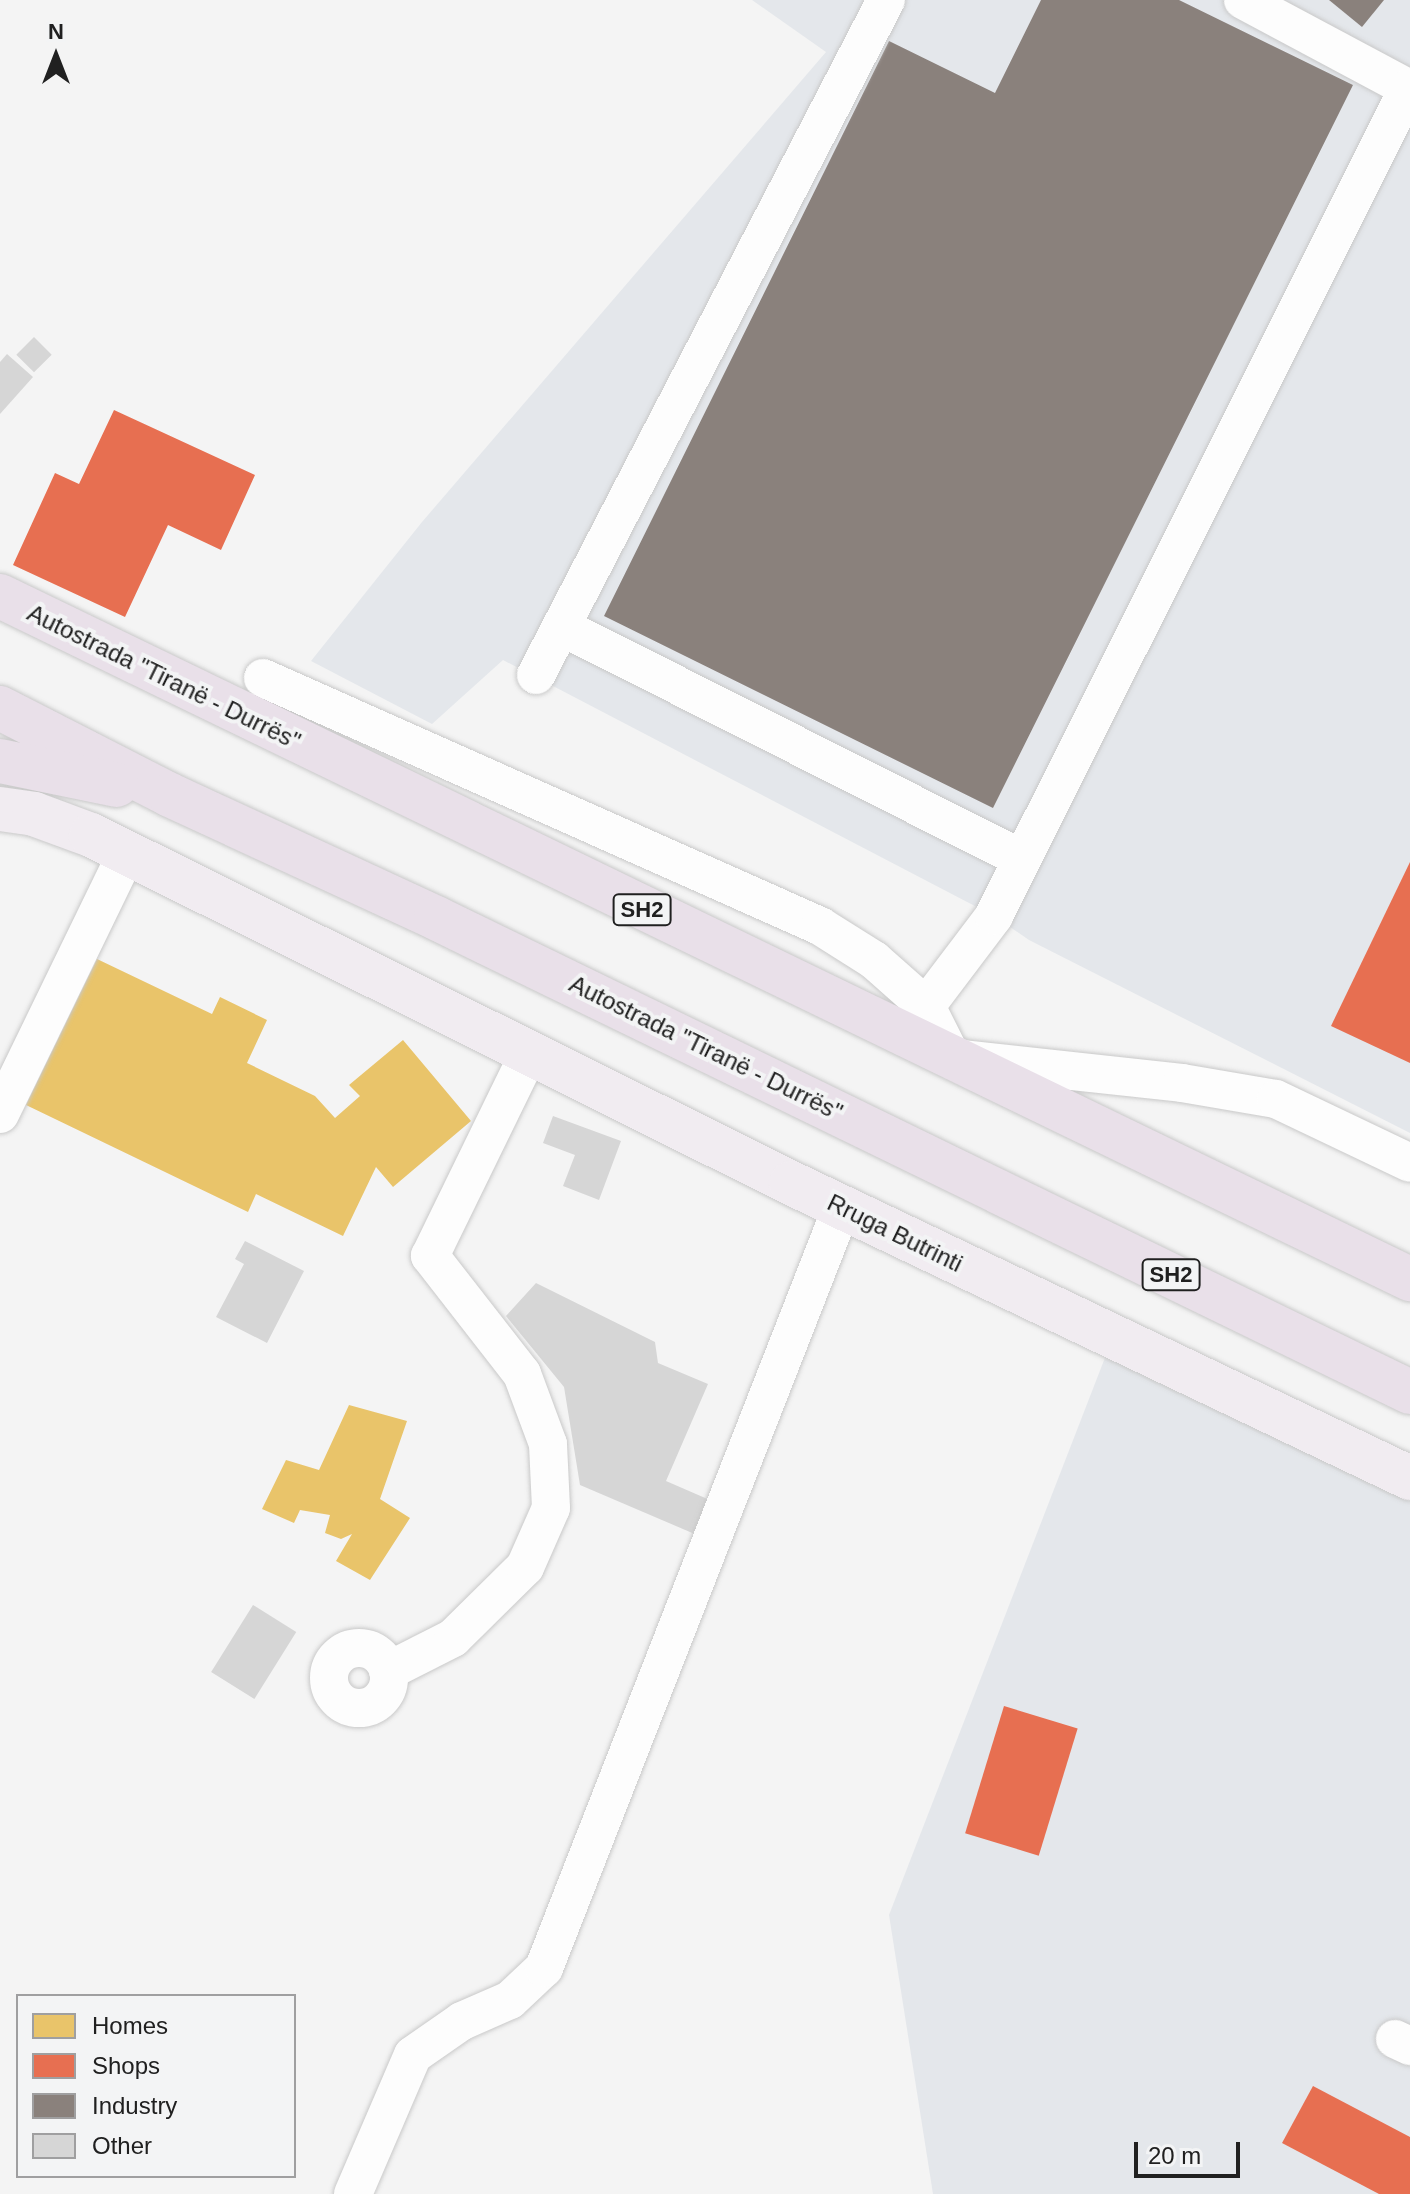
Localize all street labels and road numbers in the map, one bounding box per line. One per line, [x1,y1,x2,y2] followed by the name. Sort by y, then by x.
[23,598,305,756] street label: Autostrada "Tiranë - Durrës"
[612,892,672,928] road number: SH2
[565,969,847,1127] street label: Autostrada "Tiranë - Durrës"
[823,1188,967,1278] street label: Rruga Butrinti
[1141,1257,1201,1293] road number: SH2

